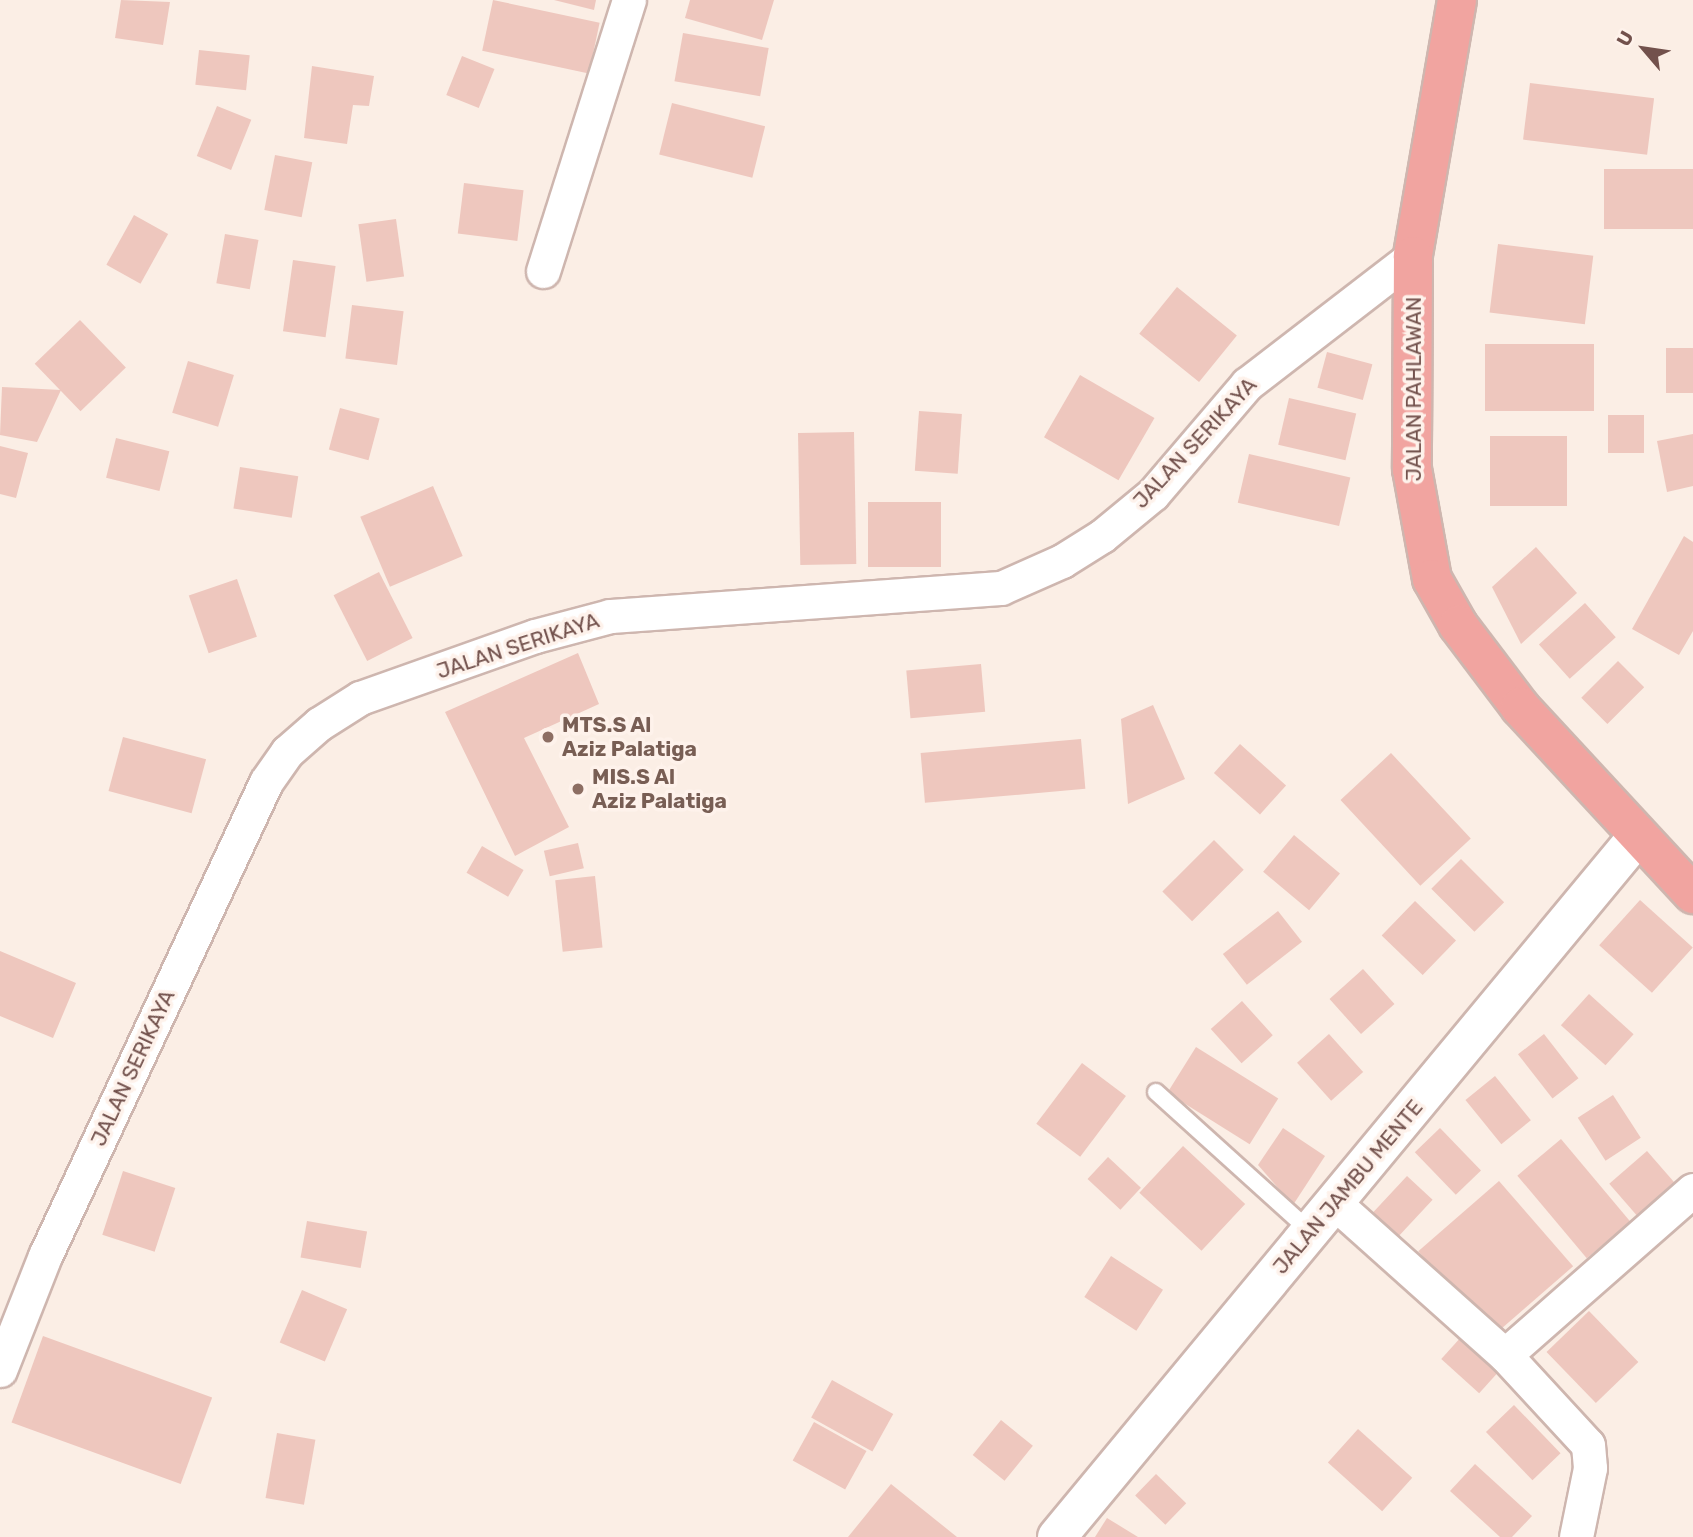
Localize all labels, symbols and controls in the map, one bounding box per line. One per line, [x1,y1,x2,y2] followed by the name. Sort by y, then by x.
[1609,14,1679,84] north arrow
[1612,27,1639,50] text: U
[1401,297,1427,481] street label: JALAN PAHLAWAN
[1128,372,1262,514] street label: JALAN SERIKAYA
[434,608,602,684] street label: JALAN SERIKAYA
[562,712,697,762] place label: MTS.S Al Aziz Palatiga
[540,729,556,745] marker: MTS.S Al Aziz Palatiga
[592,764,727,814] place label: MIS.S Al Aziz Palatiga
[570,781,586,797] marker: MIS.S Al Aziz Palatiga
[86,986,180,1150] street label: JALAN SERIKAYA
[1268,1095,1428,1279] street label: JALAN JAMBU MENTE

